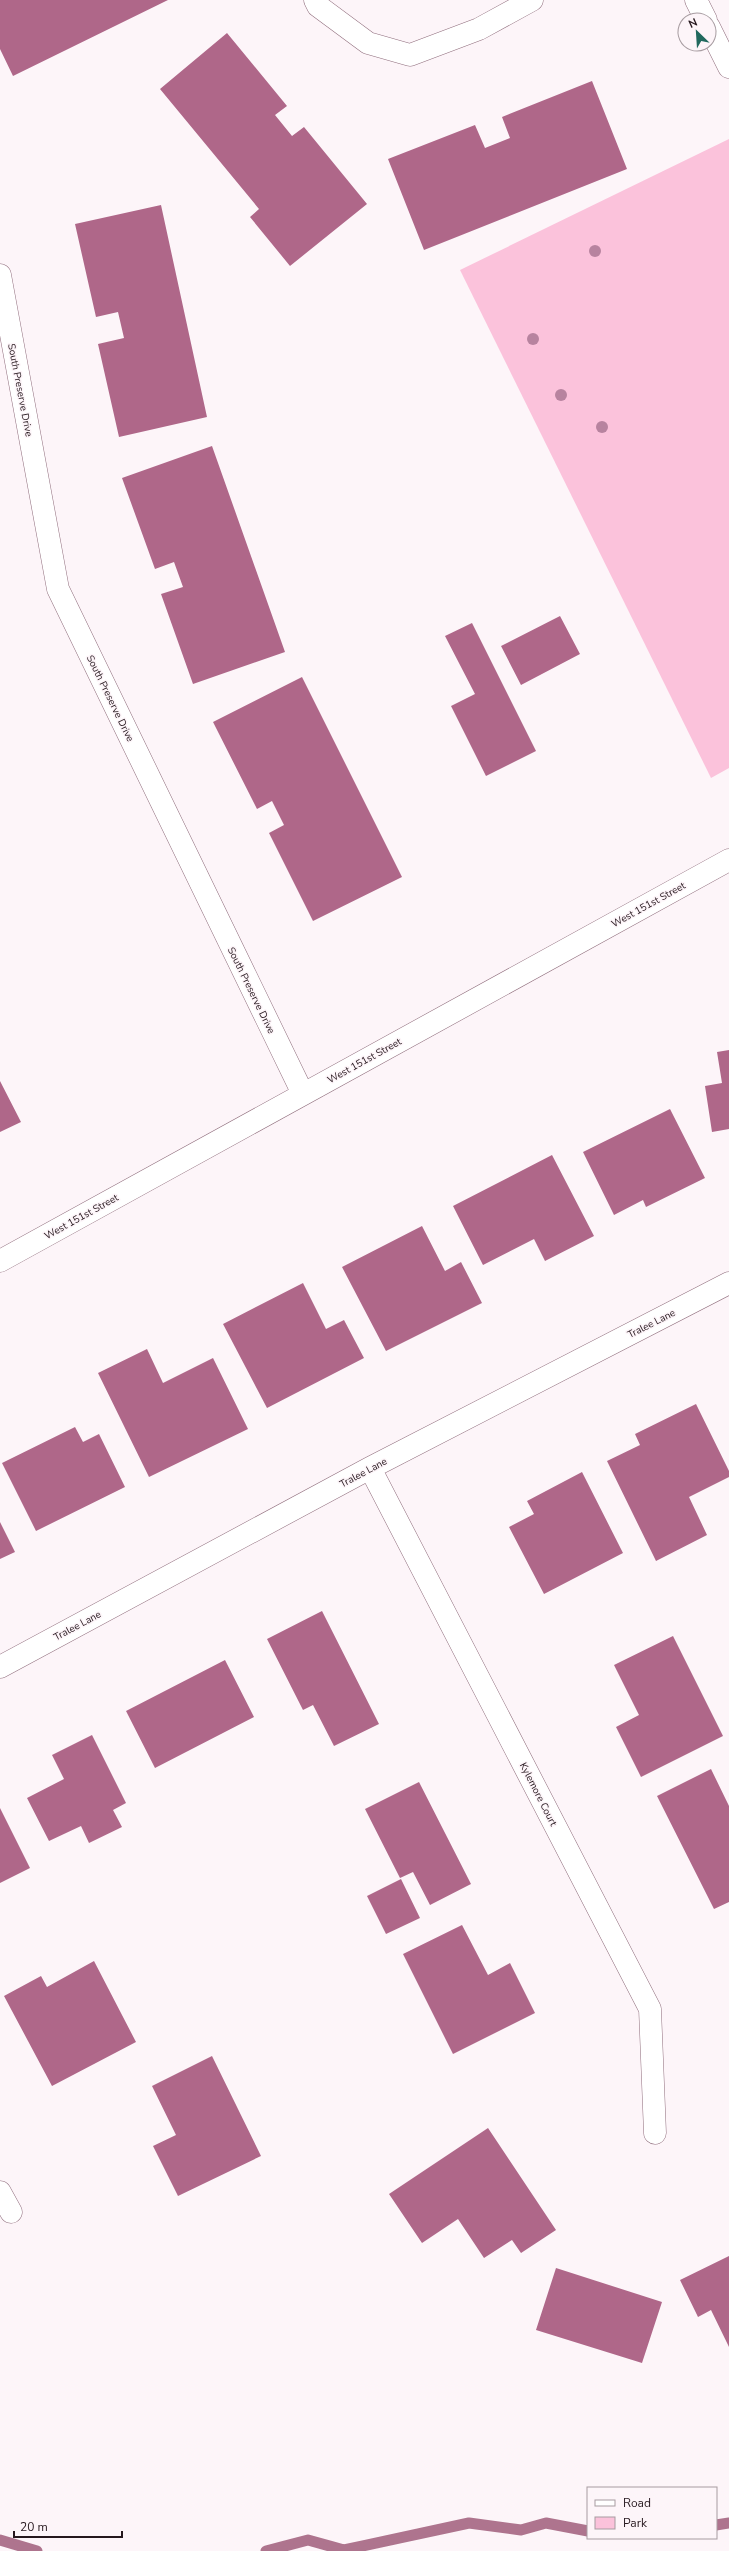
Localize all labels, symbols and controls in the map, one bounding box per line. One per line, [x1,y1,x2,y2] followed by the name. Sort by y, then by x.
[677,12,717,52] north arrow
[686,15,700,32] text: N
[4,342,36,438] street label: South Preserve Drive
[83,653,137,744] street label: South Preserve Drive
[609,878,688,931] street label: West 151st Street
[224,945,278,1036] street label: South Preserve Drive
[325,1034,404,1087] street label: West 151st Street
[42,1190,121,1243] street label: West 151st Street
[625,1306,678,1342] street label: Tralee Lane
[337,1455,390,1491] street label: Tralee Lane
[51,1608,104,1644] street label: Tralee Lane
[516,1760,560,1829] street label: Kylemore Court
[587,2487,717,2539] legend
[623,2495,651,2511] text: Road
[14,2513,122,2539] scale bar
[623,2515,648,2531] text: Park
[20,2519,48,2535] text: 20 m

